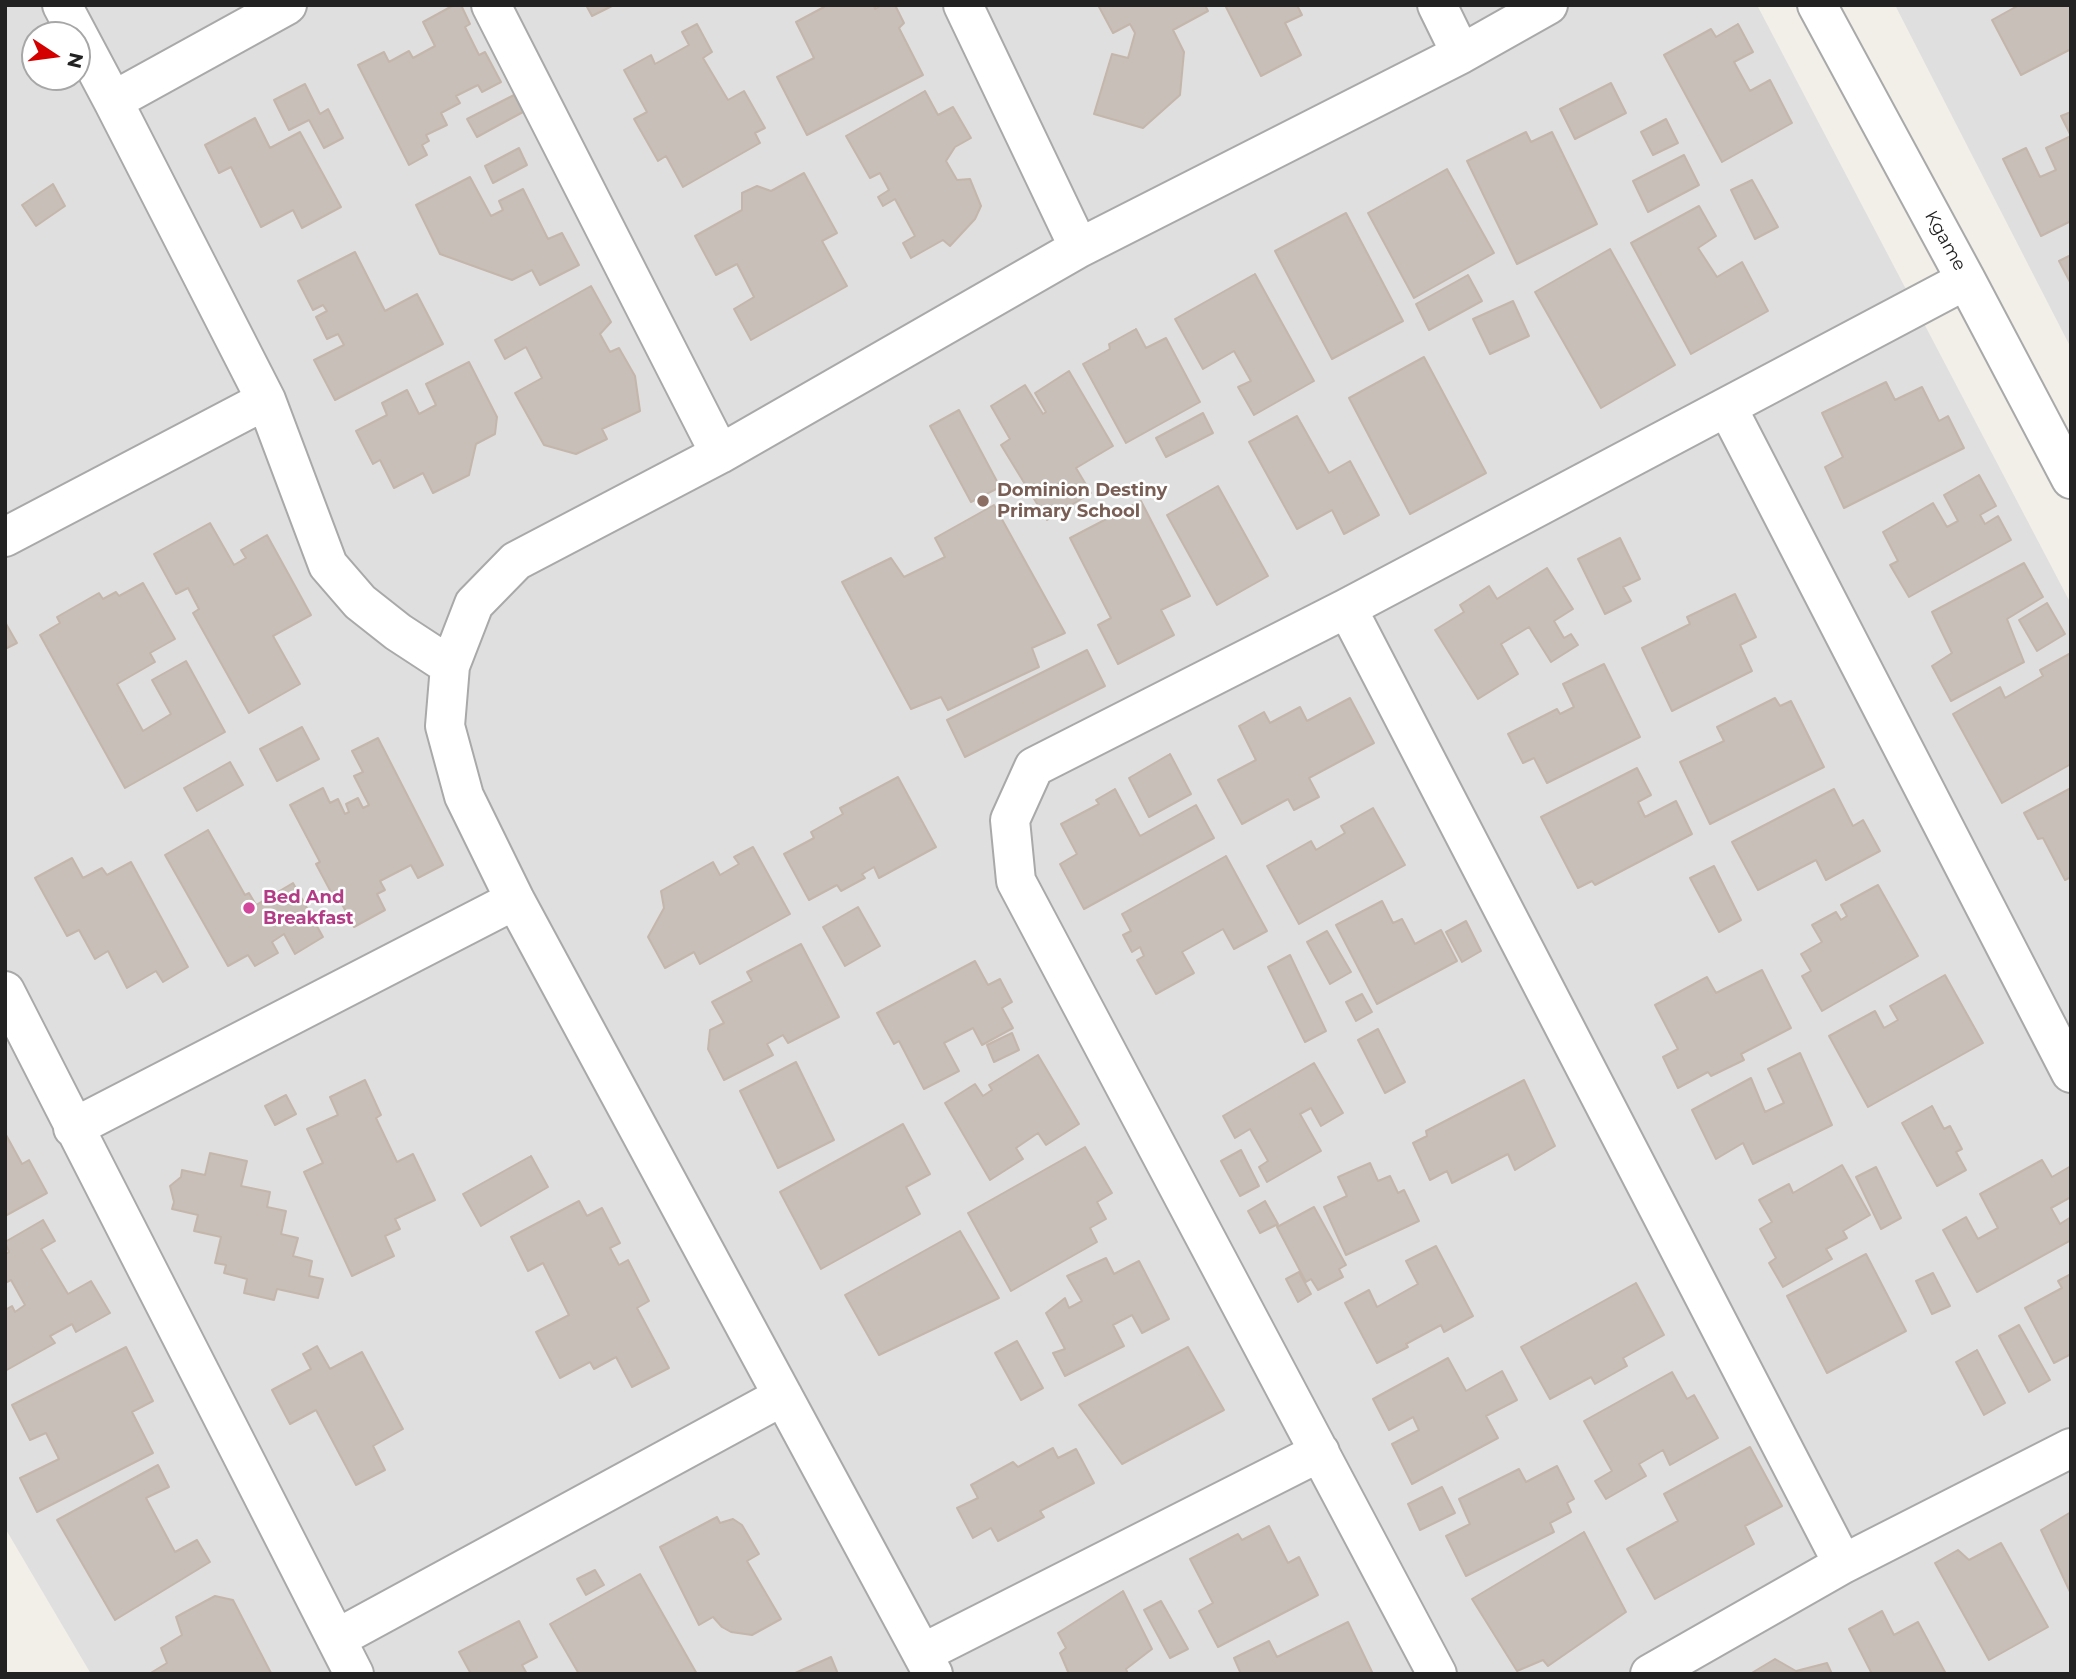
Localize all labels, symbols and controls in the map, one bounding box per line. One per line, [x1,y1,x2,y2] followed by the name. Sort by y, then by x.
[21,21,91,91] north arrow
[62,50,88,70] text: N
[1920,207,1970,275] street label: Kgame
[997,480,1167,522] place label: Dominion Destiny Primary School
[975,493,991,509] marker: Dominion Destiny Primary School
[263,887,354,930] place label: Bed And Breakfast
[241,900,257,916] marker: Bed And Breakfast

